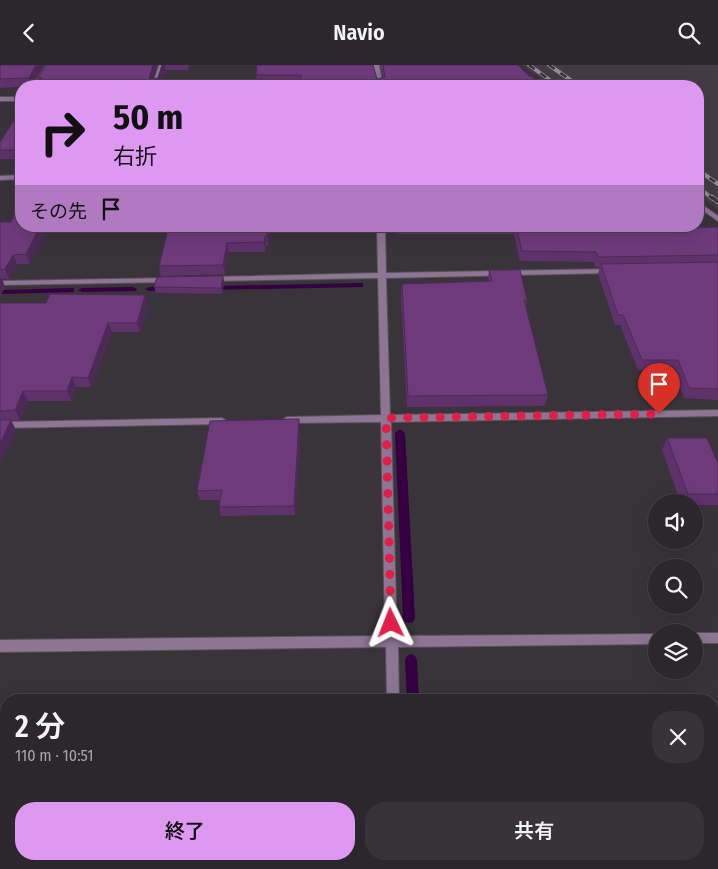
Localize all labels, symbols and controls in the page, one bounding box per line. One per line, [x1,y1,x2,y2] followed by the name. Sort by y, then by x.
[15,19,43,47] icon: back
[333,19,385,46] text: Navio
[675,19,703,47] icon: search
[113,96,183,138] text: 50 m
[30,100,95,165] icon: right
[113,143,157,170] text: 右折
[97,195,125,223] icon: arrive
[30,200,87,223] text: その先
[638,363,680,414] pin
[645,370,673,398] icon: arrive
[648,494,703,679] map controls
[648,494,703,549] button: sound
[648,559,703,614] button: search
[364,596,416,648] position arrow
[648,624,703,679] button: layers
[15,709,65,745] text: 2 分
[652,711,704,763] button: close
[15,746,93,765] text: 110 m · 10:51
[15,802,355,860] button: 終了
[365,802,704,860] button: 共有

